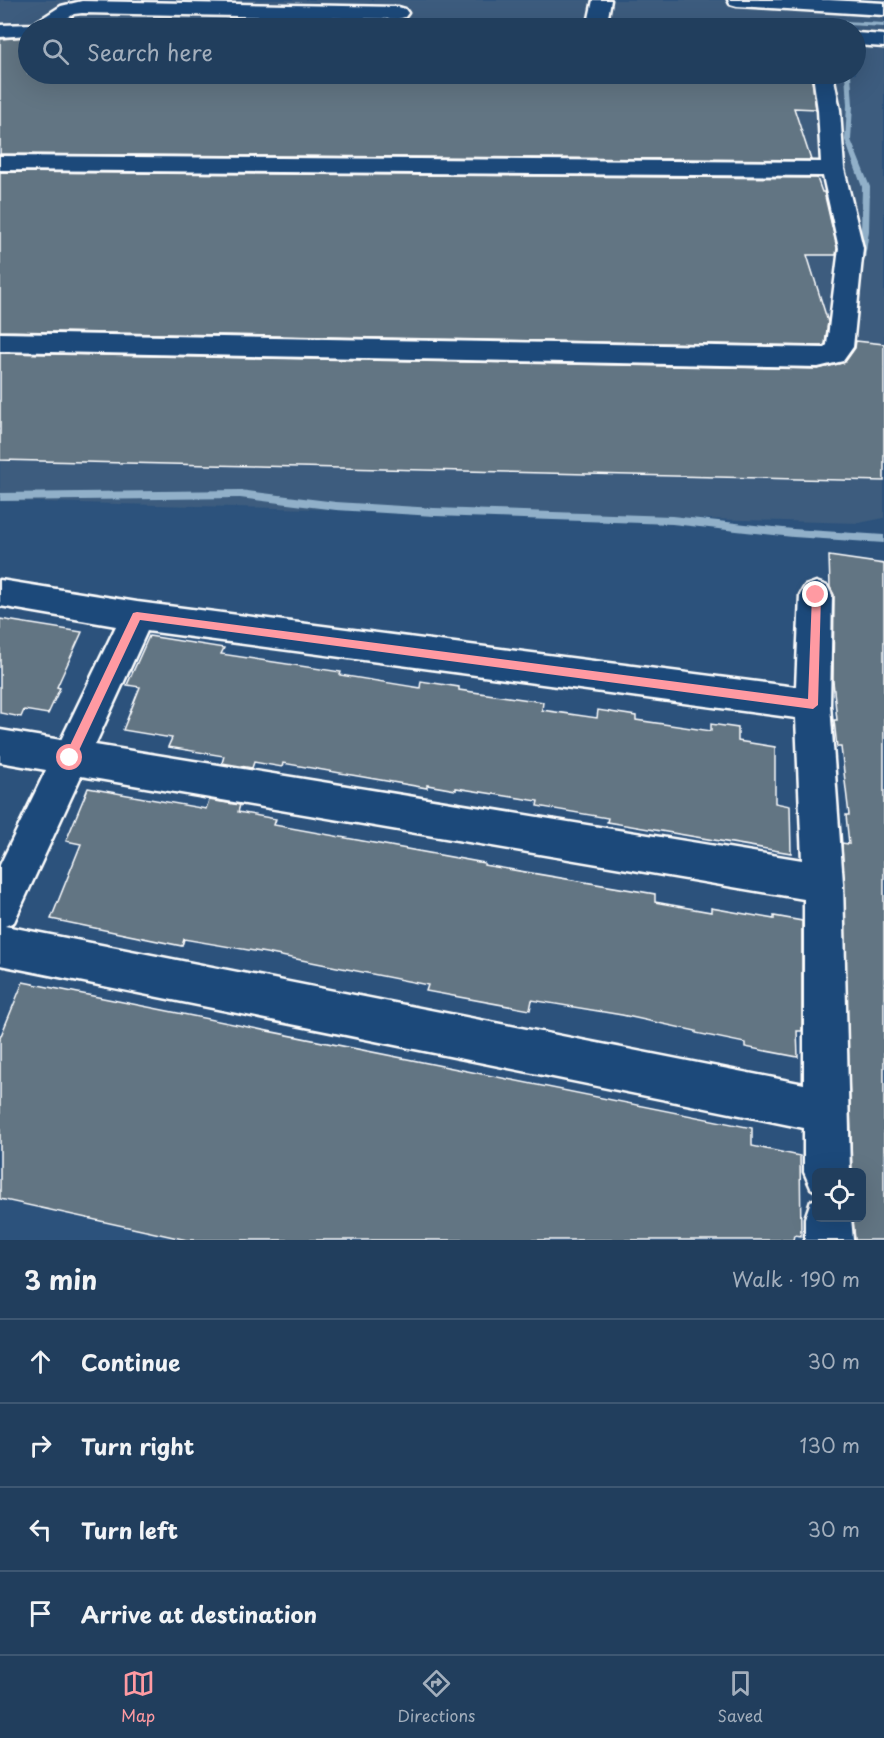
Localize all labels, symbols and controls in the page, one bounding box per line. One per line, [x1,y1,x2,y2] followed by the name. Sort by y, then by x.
[18,18,866,84] search box
[39,35,72,68] icon: search
[87,35,213,68] text: Search here
[802,581,828,607] route end
[56,744,82,770] route start
[812,1168,866,1222] map controls
[812,1168,866,1222] button: locate
[24,1260,97,1299] text: 3 min
[732,1264,860,1294] text: Walk · 190 m
[24,1345,57,1378] icon: ahead
[81,1345,180,1378] text: Continue
[807,1346,860,1376] text: 30 m
[24,1429,57,1462] icon: right
[81,1429,194,1462] text: Turn right
[800,1430,860,1460] text: 130 m
[24,1513,57,1546] icon: left
[81,1513,178,1546] text: Turn left
[807,1514,860,1544] text: 30 m
[24,1597,57,1630] icon: arrive
[81,1597,317,1630] text: Arrive at destination
[121,1667,155,1727] tab: Map
[397,1667,475,1727] tab: Directions
[717,1667,763,1727] tab: Saved

